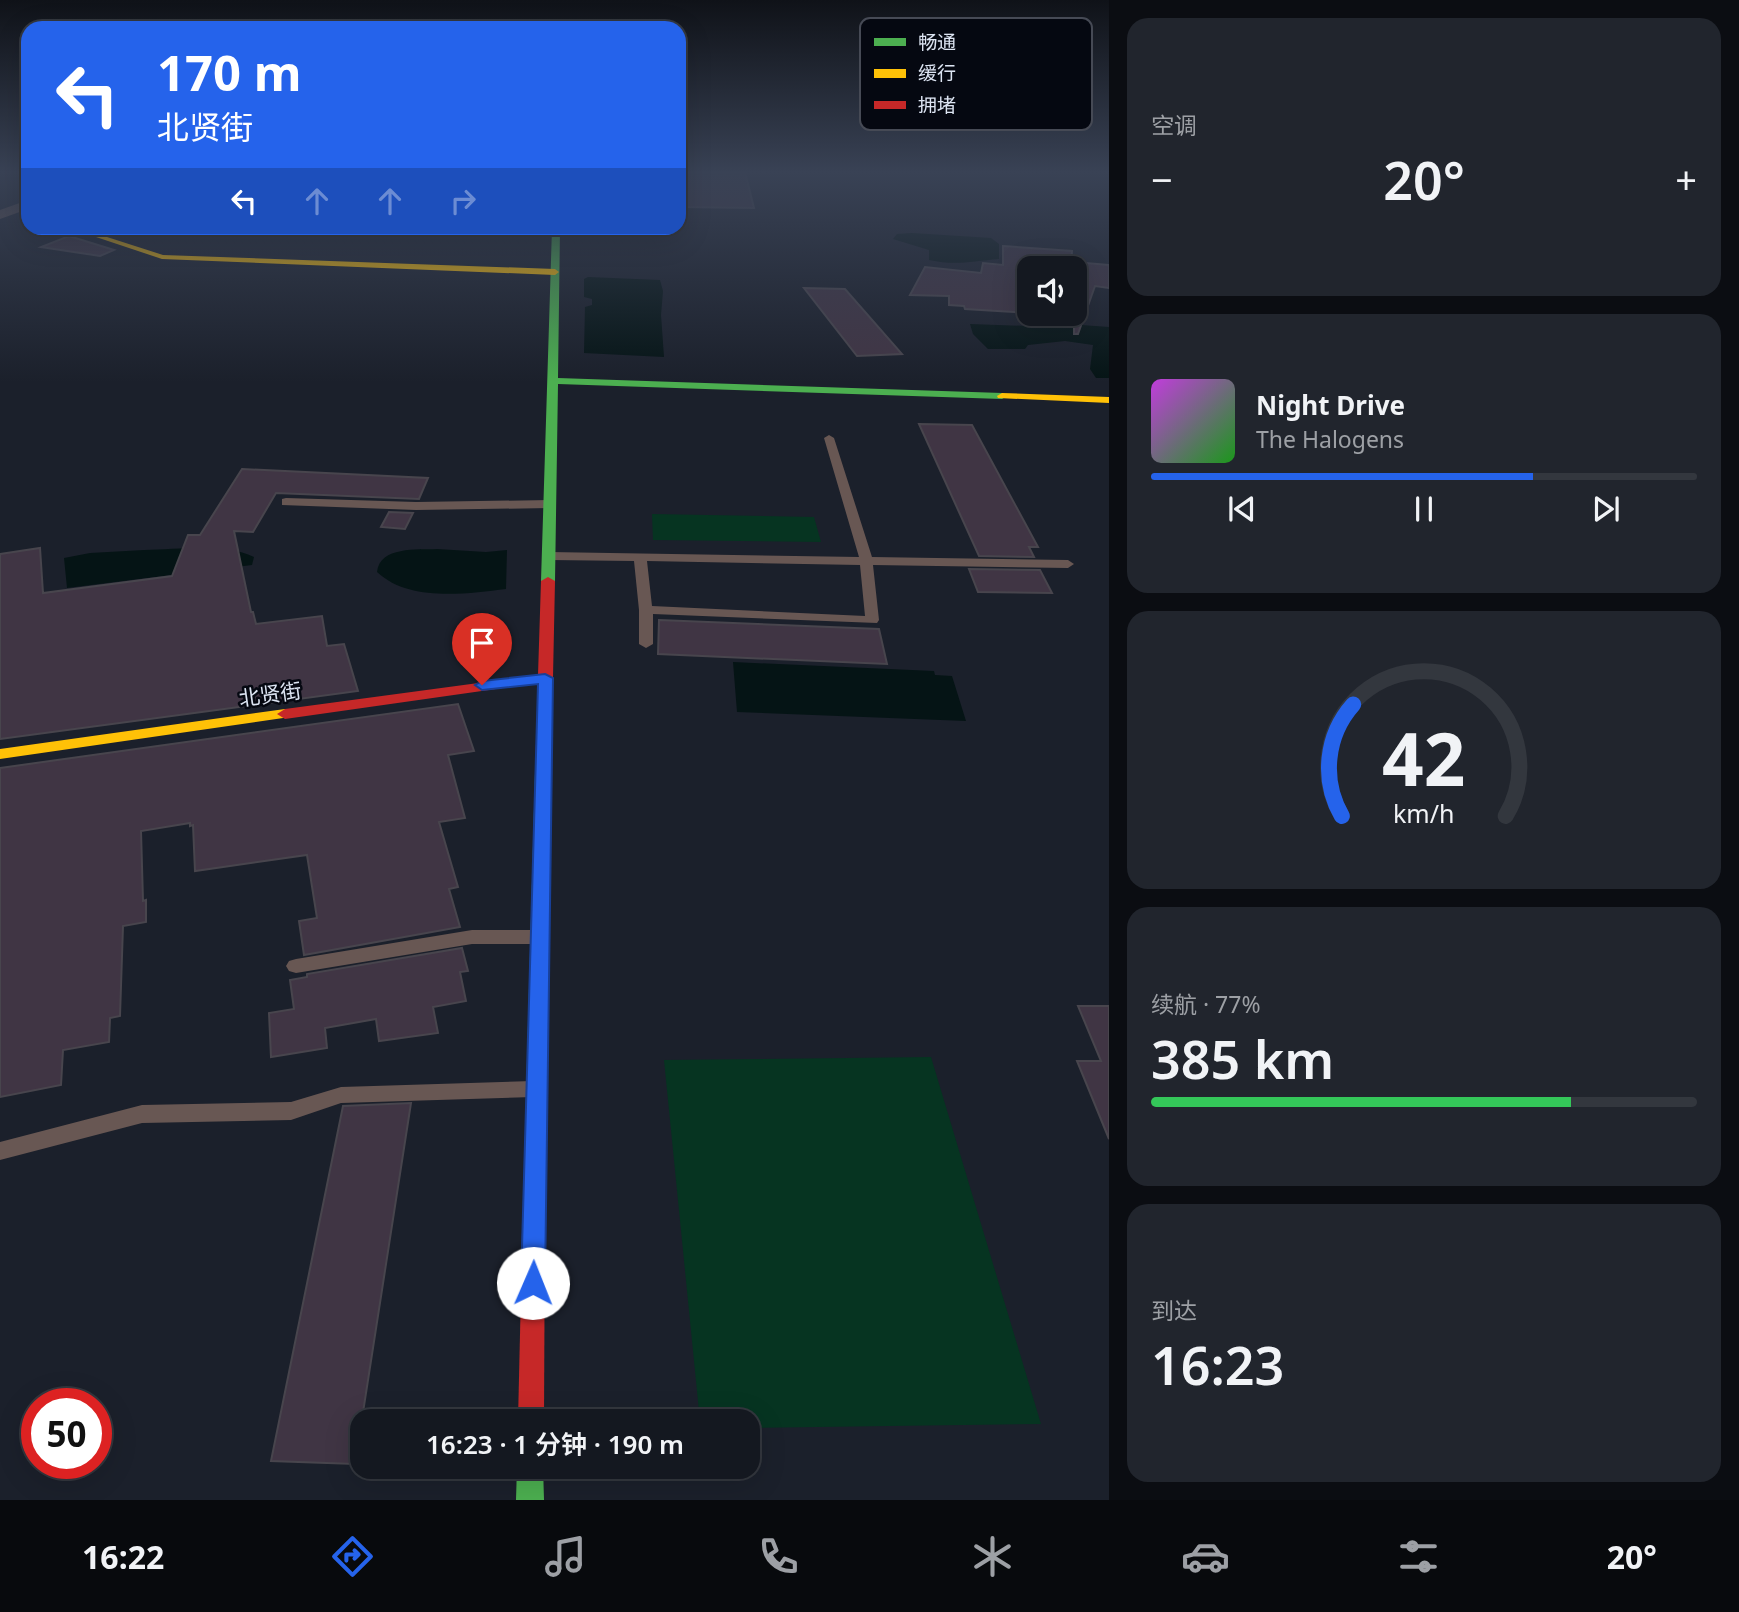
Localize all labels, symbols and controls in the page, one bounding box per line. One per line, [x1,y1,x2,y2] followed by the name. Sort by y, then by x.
[860,18,1092,130] legend
[918,29,956,55] text: 畅通
[157,39,302,105] text: 170 m
[42,49,133,140] icon: left
[918,60,956,86] text: 缓行
[918,92,956,118] text: 拥堵
[157,105,253,148] text: 北贤街
[1151,109,1197,141] text: 空调
[1383,144,1465,215] text: 20°
[1151,153,1173,205] text: −
[1675,153,1697,205] text: +
[225,182,263,220] icon: left
[298,182,336,220] icon: ahead
[371,182,409,220] icon: ahead
[444,182,482,220] icon: right
[1017,256,1087,326] map controls
[1017,256,1087,326] button: sound
[1256,387,1405,423] text: Night Drive
[1256,423,1404,455] text: The Halogens
[1223,490,1261,528] icon: previous
[1405,490,1443,528] icon: pause
[1587,490,1625,528] icon: next
[452,613,512,685] pin
[463,624,501,662] icon: arrive
[237,676,303,712] street label: 北贤街
[1382,708,1466,807] text: 42
[1393,796,1455,830] text: km/h
[1151,988,1261,1020] text: 续航 · 77%
[1151,1023,1334,1094] text: 385 km
[496,1246,570,1320] position arrow
[1151,1294,1197,1326] text: 到达
[1151,1329,1284,1400] text: 16:23
[21,1388,112,1479] speed limit sign: 50
[426,1426,684,1462] text: 16:23 · 1 分钟 · 190 m
[328,1532,377,1581] icon: directions
[541,1532,590,1581] icon: music
[754,1532,803,1581] icon: phone
[968,1532,1017,1581] icon: climate
[1181,1532,1230,1581] icon: car
[1394,1532,1443,1581] icon: filters
[82,1535,164,1578] text: 16:22
[1607,1535,1657,1578] text: 20°

